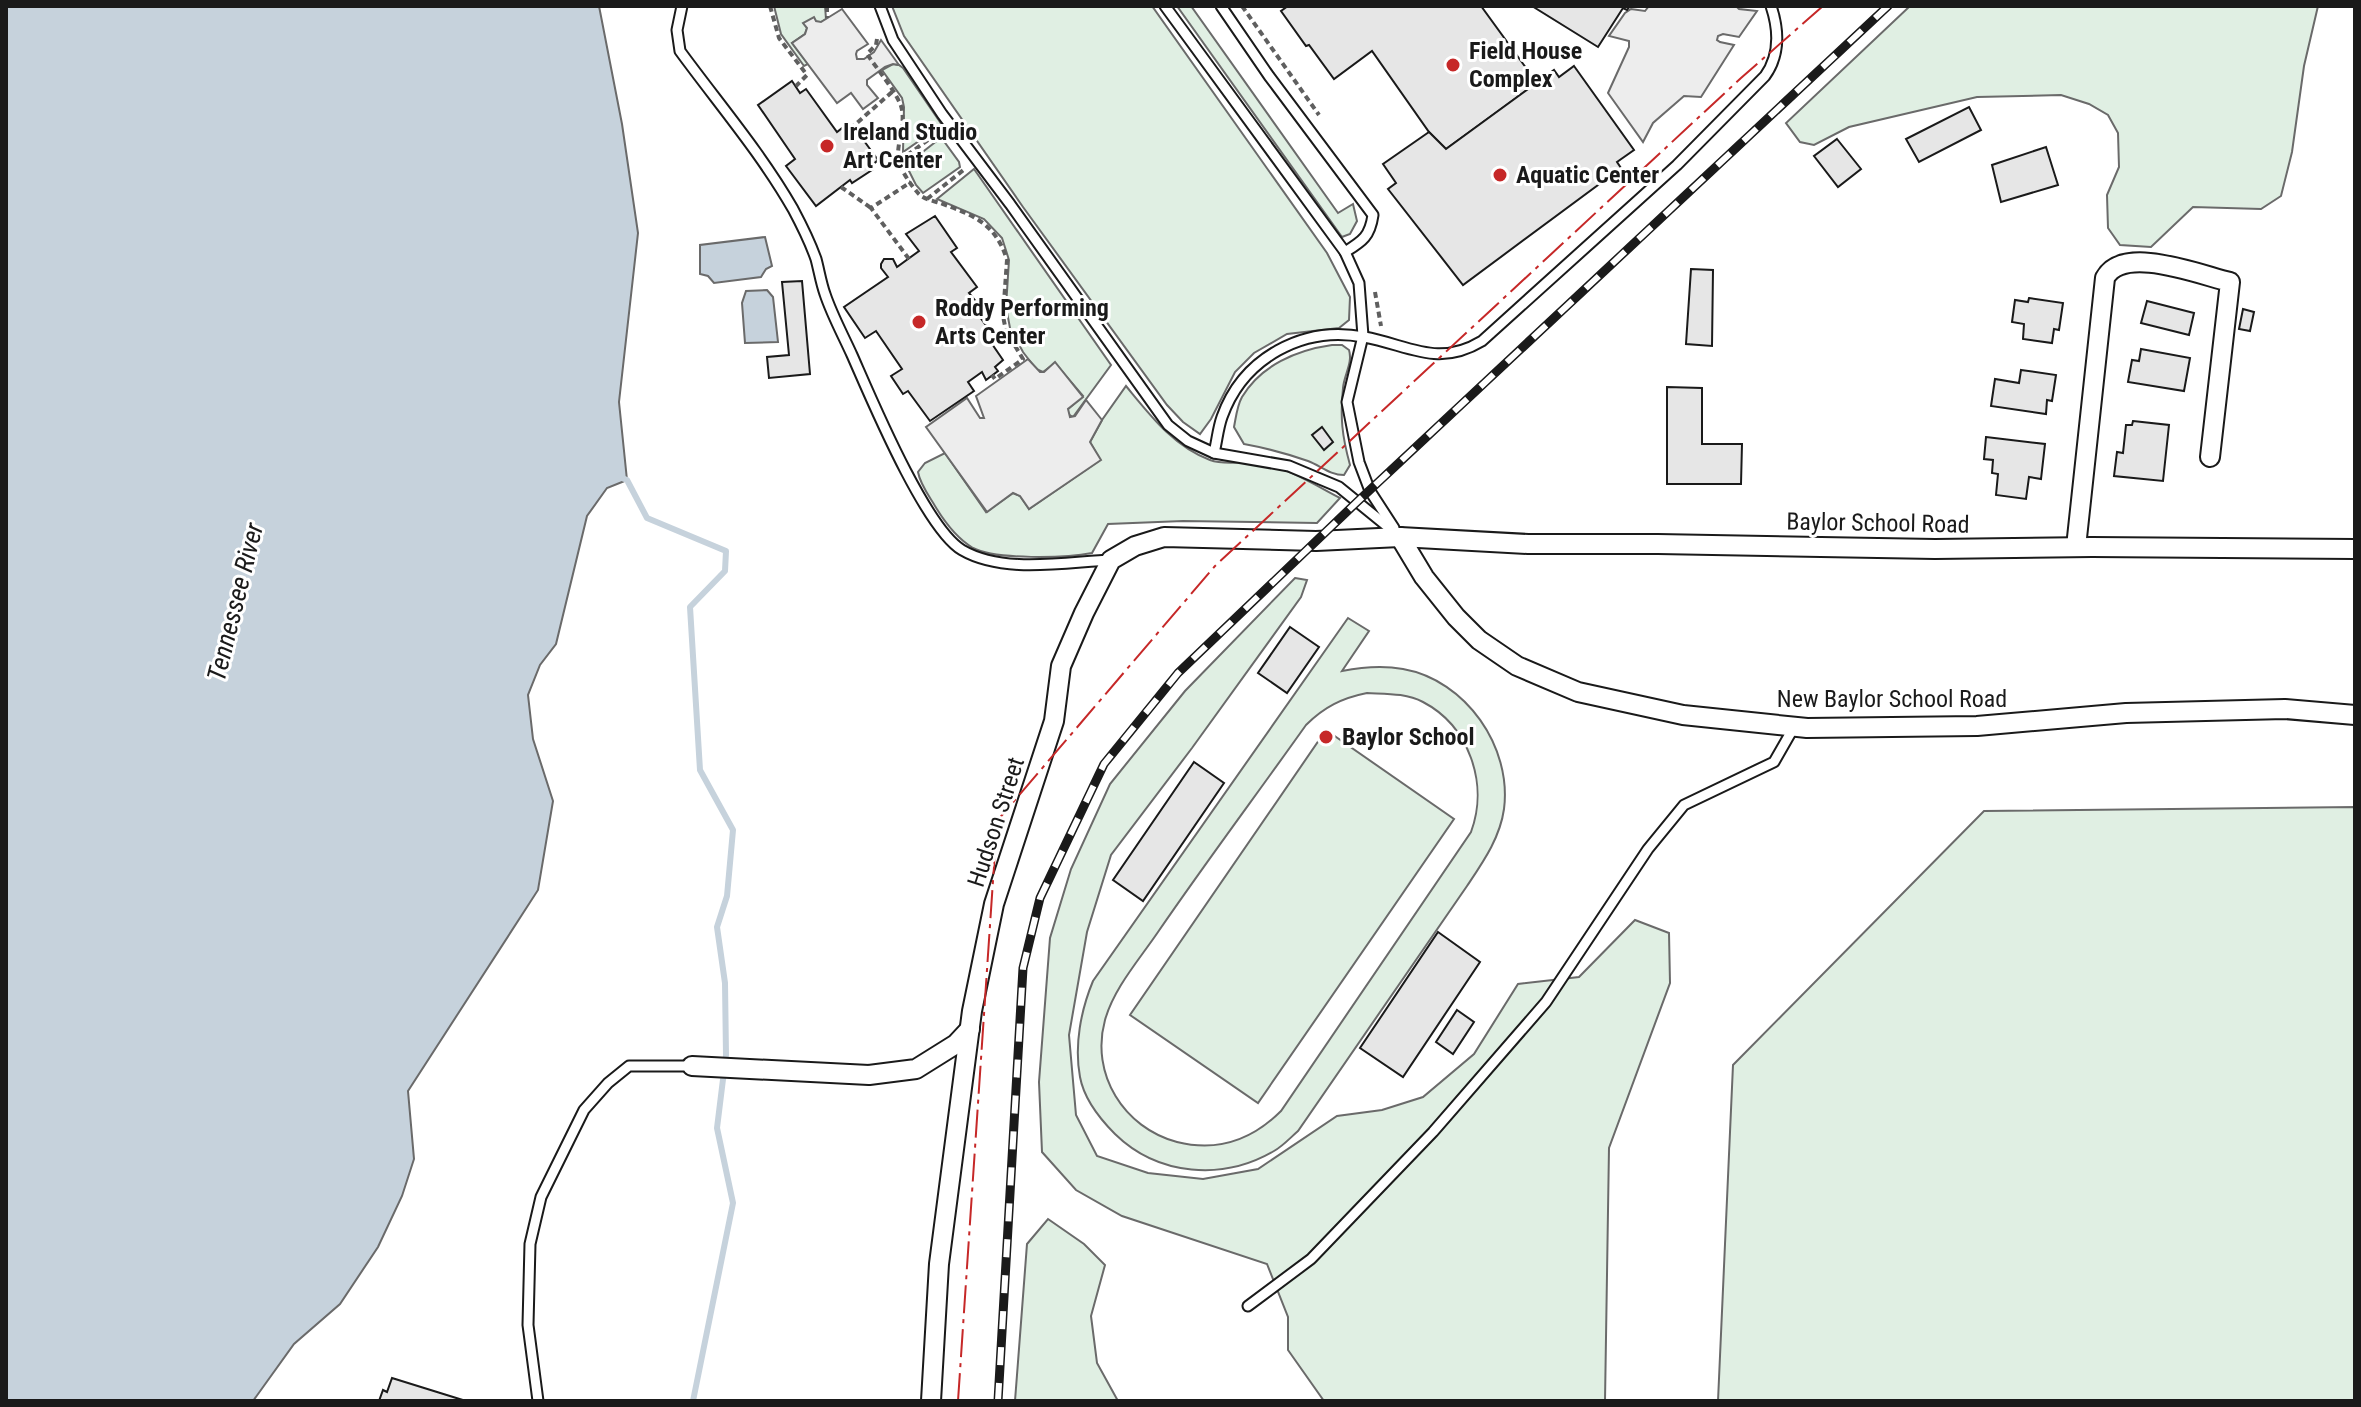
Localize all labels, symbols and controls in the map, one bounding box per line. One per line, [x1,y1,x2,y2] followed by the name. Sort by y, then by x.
[1469,37,1582,93] place label: Field House Complex
[1444,56,1462,74] marker: Field House Complex
[843,118,977,174] place label: Ireland Studio Art Center
[818,137,836,155] marker: Ireland Studio Art Center
[1516,161,1659,189] place label: Aquatic Center
[1491,166,1509,184] marker: Aquatic Center
[935,294,1109,350] place label: Roddy Performing Arts Center
[910,313,928,331] marker: Roddy Performing Arts Center
[1786,507,1970,539] street label: Baylor School Road
[201,519,269,684] water label: Tennessee River
[1777,685,2007,713] street label: New Baylor School Road
[1342,723,1474,751] place label: Baylor School
[1317,728,1335,746] marker: Baylor School
[962,754,1030,890] street label: Hudson Street

